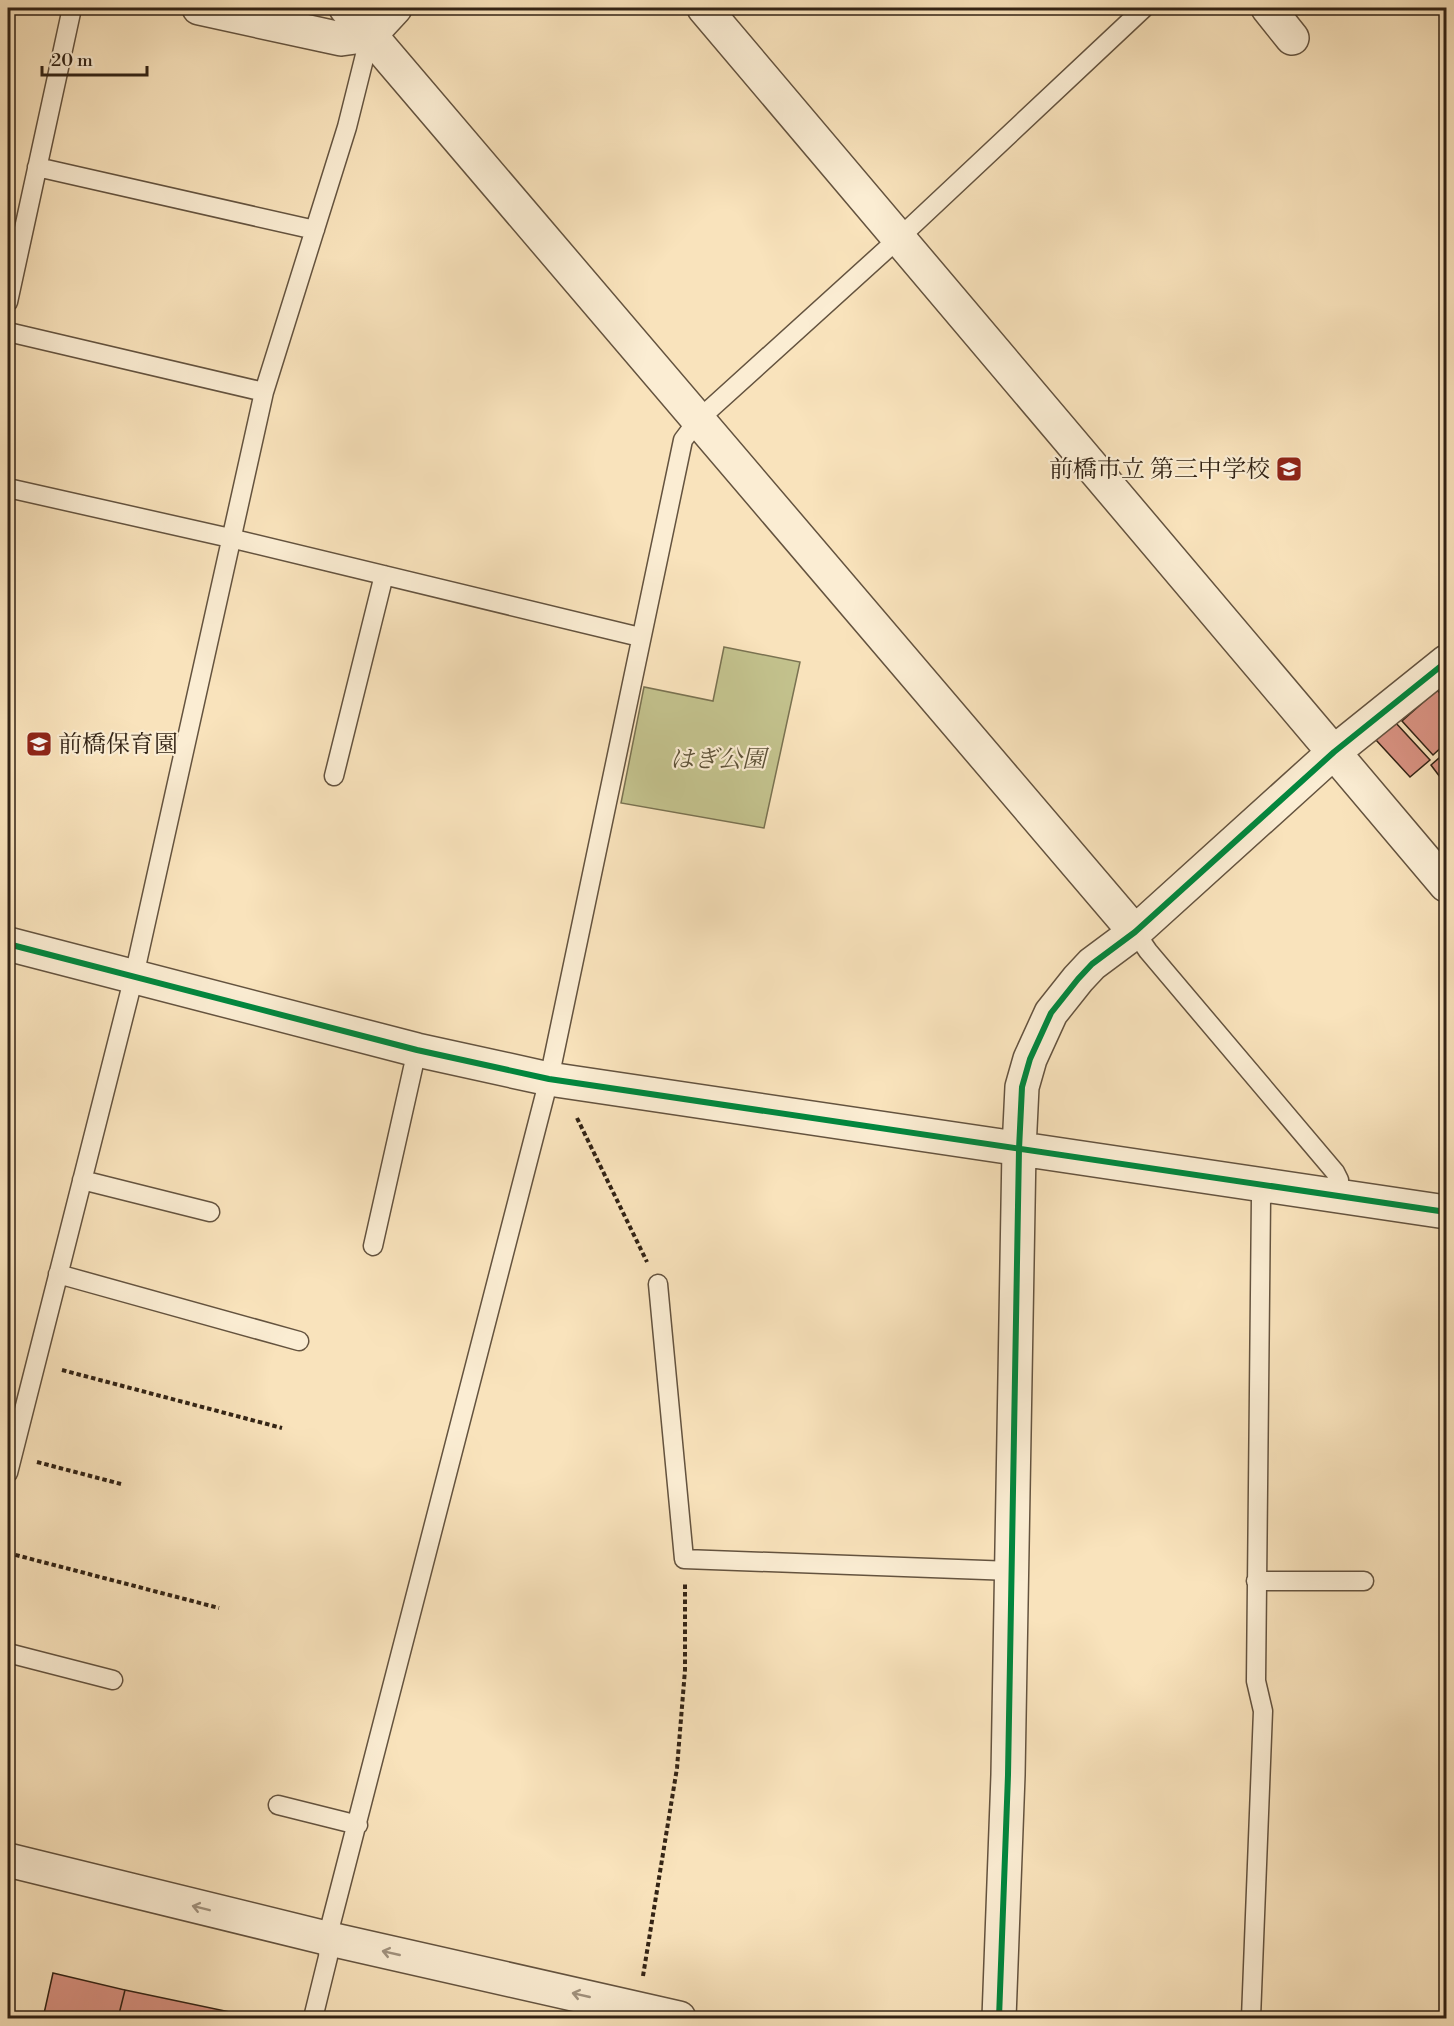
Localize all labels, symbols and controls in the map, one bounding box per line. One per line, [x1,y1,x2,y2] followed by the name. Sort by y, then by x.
[42,39,147,77] scale bar
[51,49,93,72] text: 20 m
[1274,454,1304,484] school or university icon: 前橋市立 第三中学校
[1049,455,1270,485] place label: 前橋市立 第三中学校
[24,729,54,759] school or university icon: 前橋保育園
[58,730,178,760] place label: 前橋保育園
[670,745,770,775] park label: はぎ公園
[192,1901,211,1913] one-way arrow
[381,1947,401,1958] one-way arrow
[572,1989,591,2001] one-way arrow

